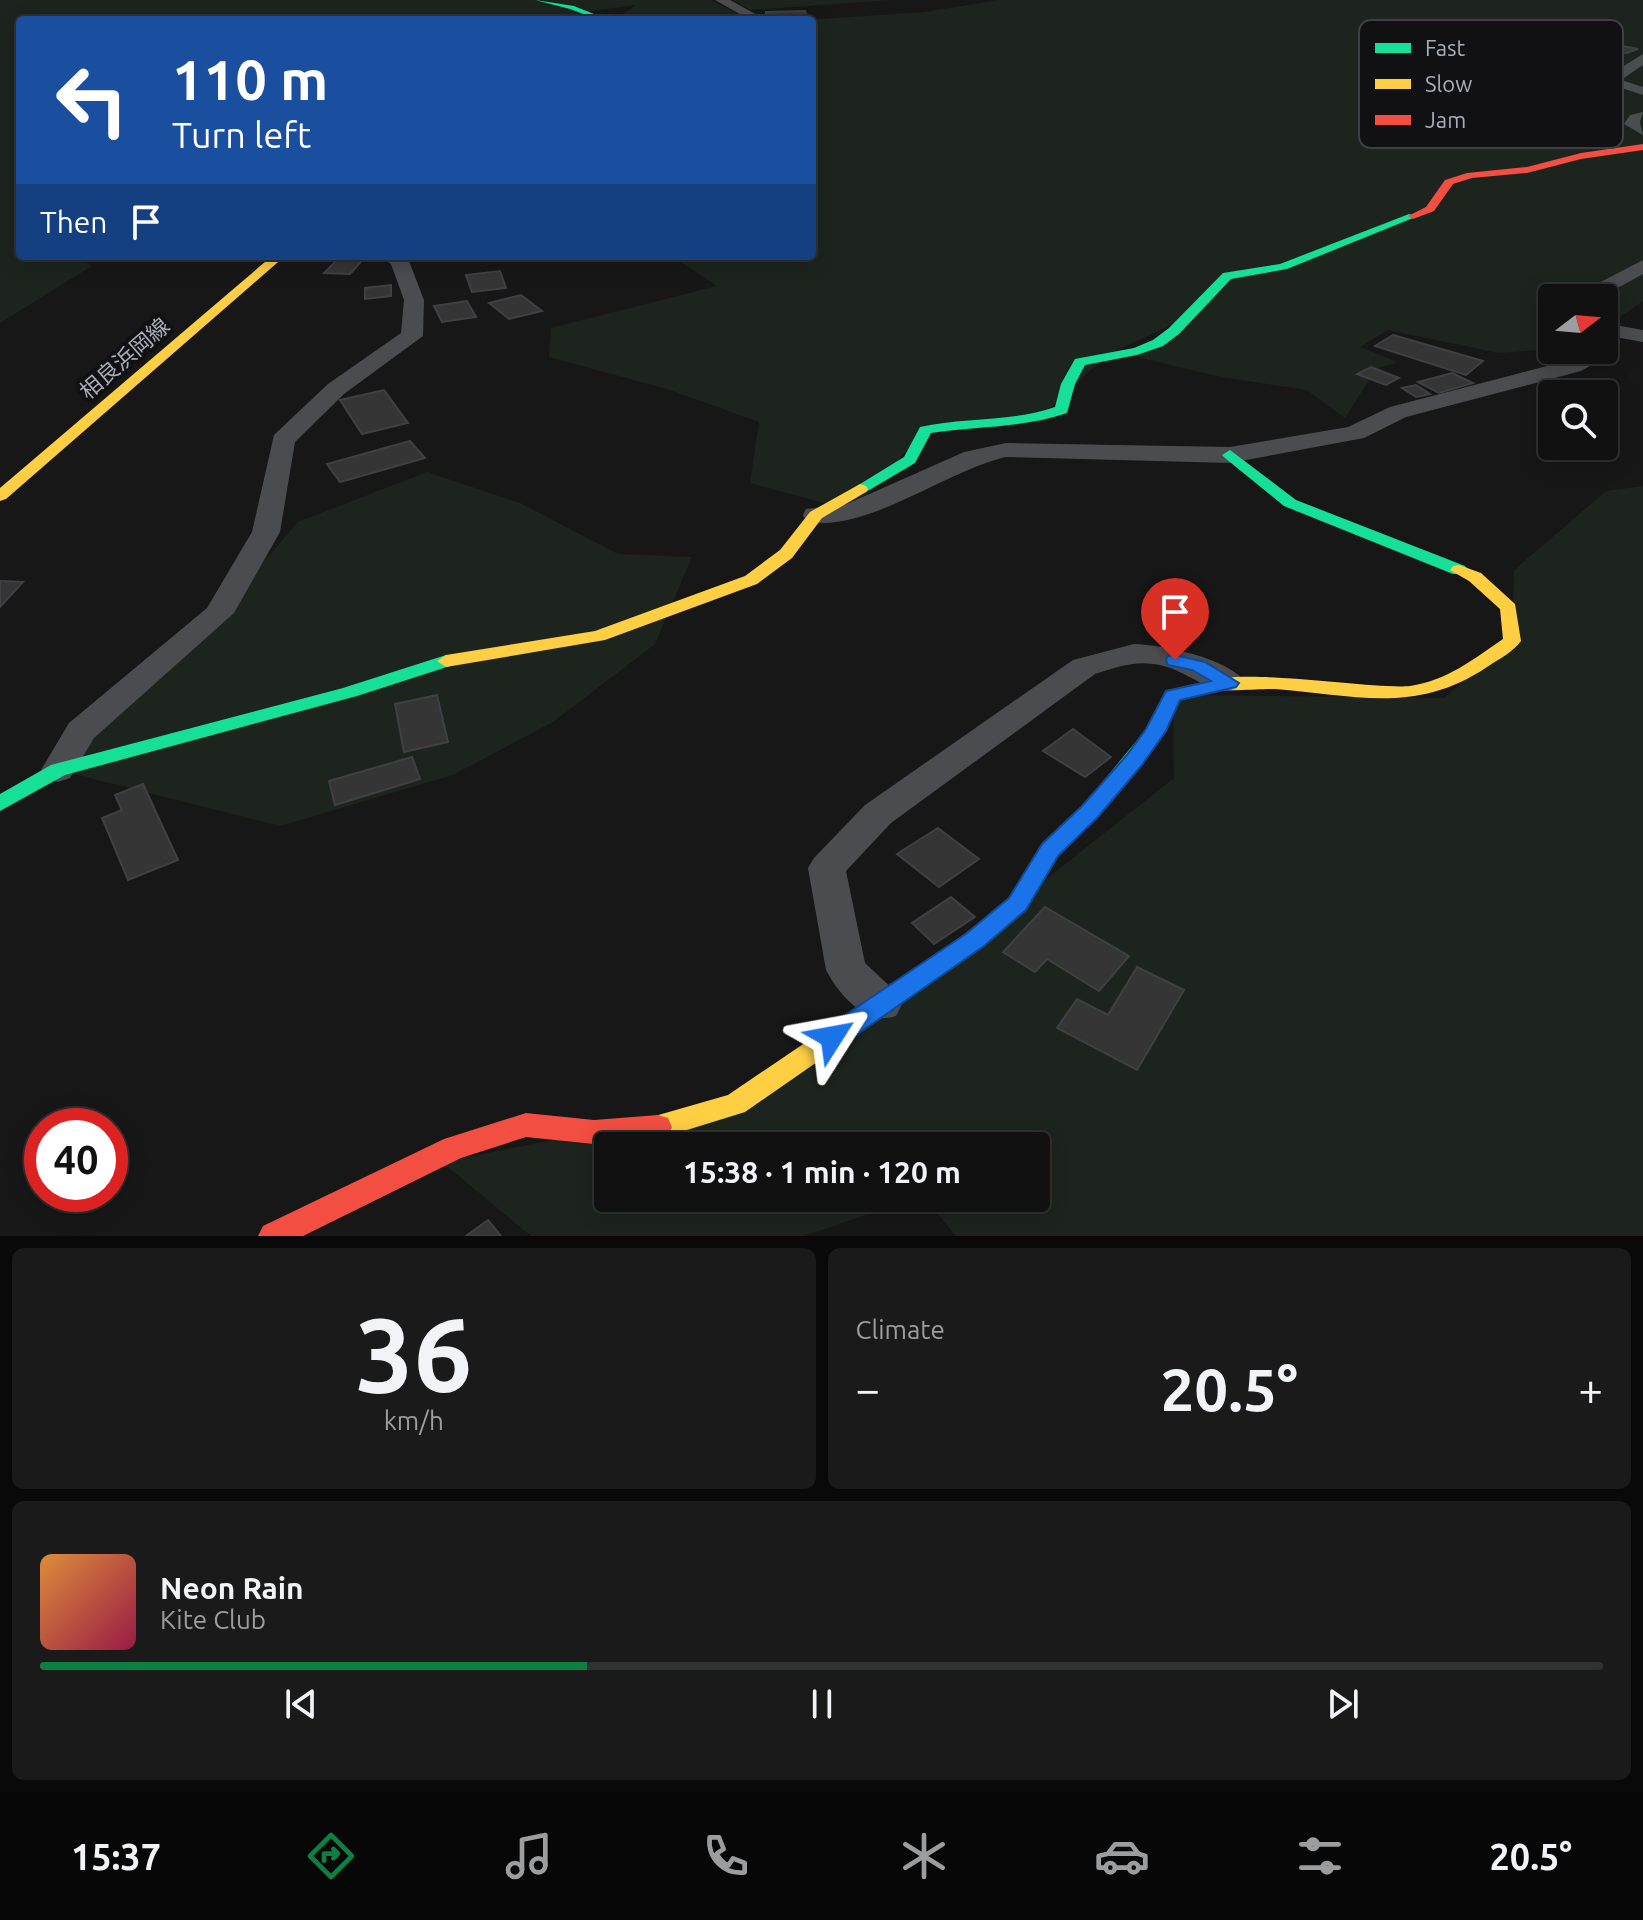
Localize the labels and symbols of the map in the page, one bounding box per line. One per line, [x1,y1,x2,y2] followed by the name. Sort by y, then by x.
[1359,20,1623,148] legend
[1425,35,1466,60] text: Fast
[1425,71,1472,96] text: Slow
[1425,107,1466,132] text: Jam
[1538,284,1618,364] north arrow
[74,312,174,404] street label: 相良浜岡線
[1141,578,1209,660] pin
[790,995,874,1079] position arrow
[24,1108,128,1212] speed limit sign: 40

